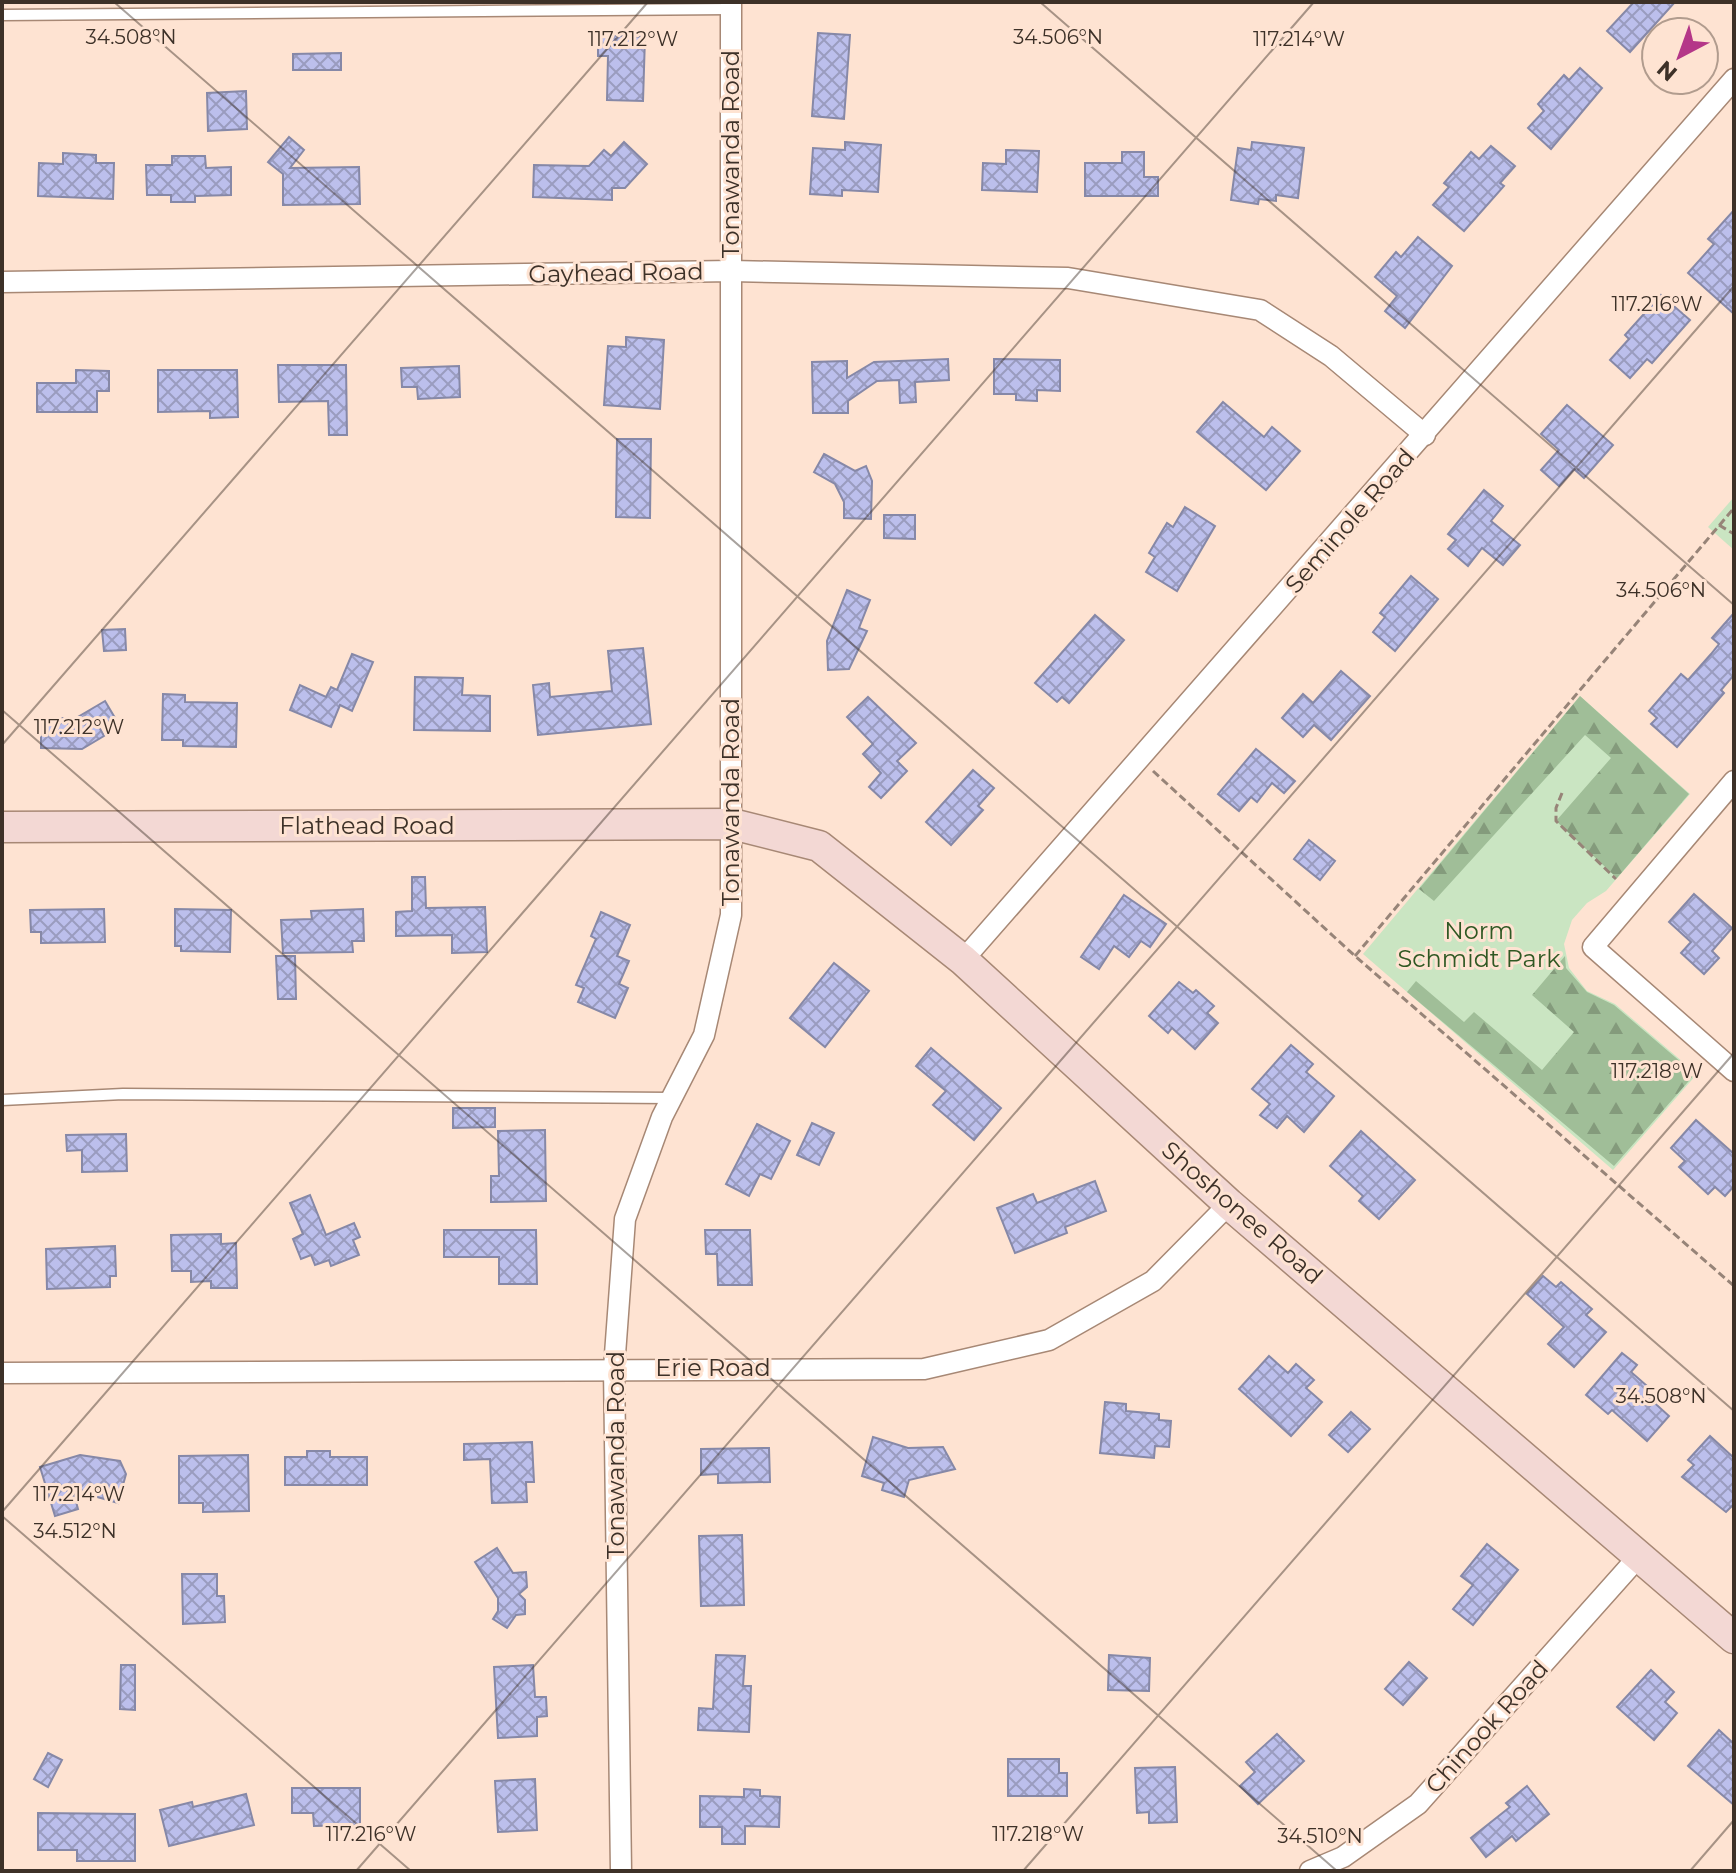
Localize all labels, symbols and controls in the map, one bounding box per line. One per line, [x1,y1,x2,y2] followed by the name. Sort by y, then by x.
[1640,16,1720,96] north arrow
[85,25,177,49] text: 34.508°N
[1013,25,1103,49] text: 34.506°N
[588,27,678,51] text: 117.212°W
[1253,27,1345,51] text: 117.214°W
[716,50,745,258] street label: Tonawanda Road
[1652,55,1683,87] text: N
[528,256,704,289] street label: Gayhead Road
[1611,292,1703,316] text: 117.216°W
[1279,442,1420,599] street label: Seminole Road
[1616,578,1706,602] text: 34.506°N
[716,698,745,906] street label: Tonawanda Road
[34,715,124,739] text: 117.212°W
[279,811,455,840] street label: Flathead Road
[1397,916,1561,973] park label: Norm Schmidt Park
[1611,1059,1703,1083] text: 117.218°W
[1156,1135,1329,1290] street label: Shoshonee Road
[601,1351,630,1559] street label: Tonawanda Road
[655,1353,771,1382] street label: Erie Road
[1615,1384,1707,1408] text: 34.508°N
[33,1482,125,1506] text: 117.214°W
[33,1519,117,1543] text: 34.512°N
[1419,1654,1554,1799] street label: Chinook Road
[325,1822,417,1846] text: 117.216°W
[992,1822,1084,1846] text: 117.218°W
[1277,1824,1363,1848] text: 34.510°N

